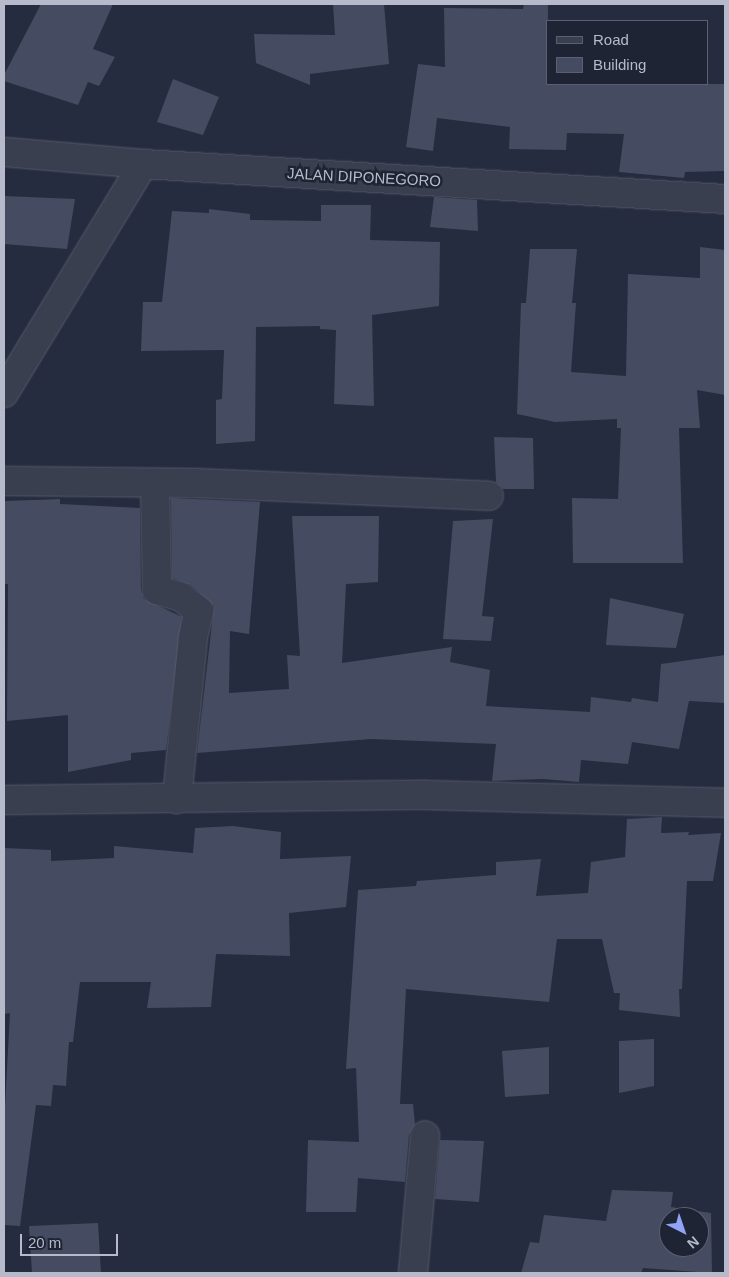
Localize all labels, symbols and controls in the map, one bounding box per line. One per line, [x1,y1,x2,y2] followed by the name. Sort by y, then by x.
[546,20,709,85] legend
[593,31,629,48] text: Road
[593,56,646,73] text: Building
[287,164,441,190] street label: JALAN DIPONEGORO
[659,1207,709,1257] north arrow
[22,1224,120,1256] scale bar
[684,1233,702,1252] text: N
[28,1234,61,1251] text: 20 m

